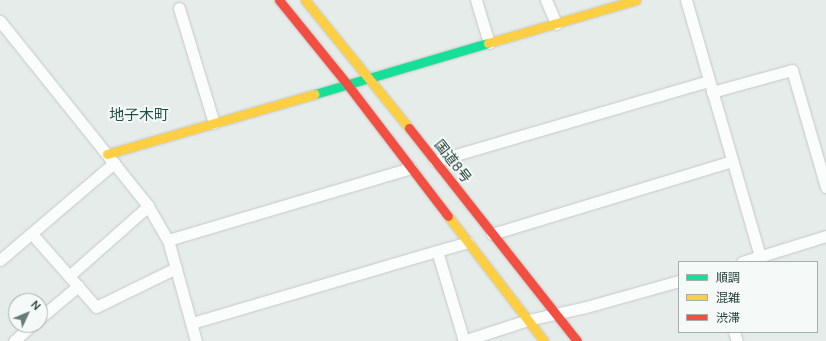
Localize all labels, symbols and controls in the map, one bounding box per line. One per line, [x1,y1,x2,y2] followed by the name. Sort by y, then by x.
[109,106,169,124] district label: 地子木町
[431,136,475,186] street label: 国道8号
[678,261,818,333] legend
[716,269,740,286] text: 順調
[716,289,740,306] text: 混雑
[8,293,48,333] north arrow
[28,297,44,313] text: N
[716,309,740,326] text: 渋滞

